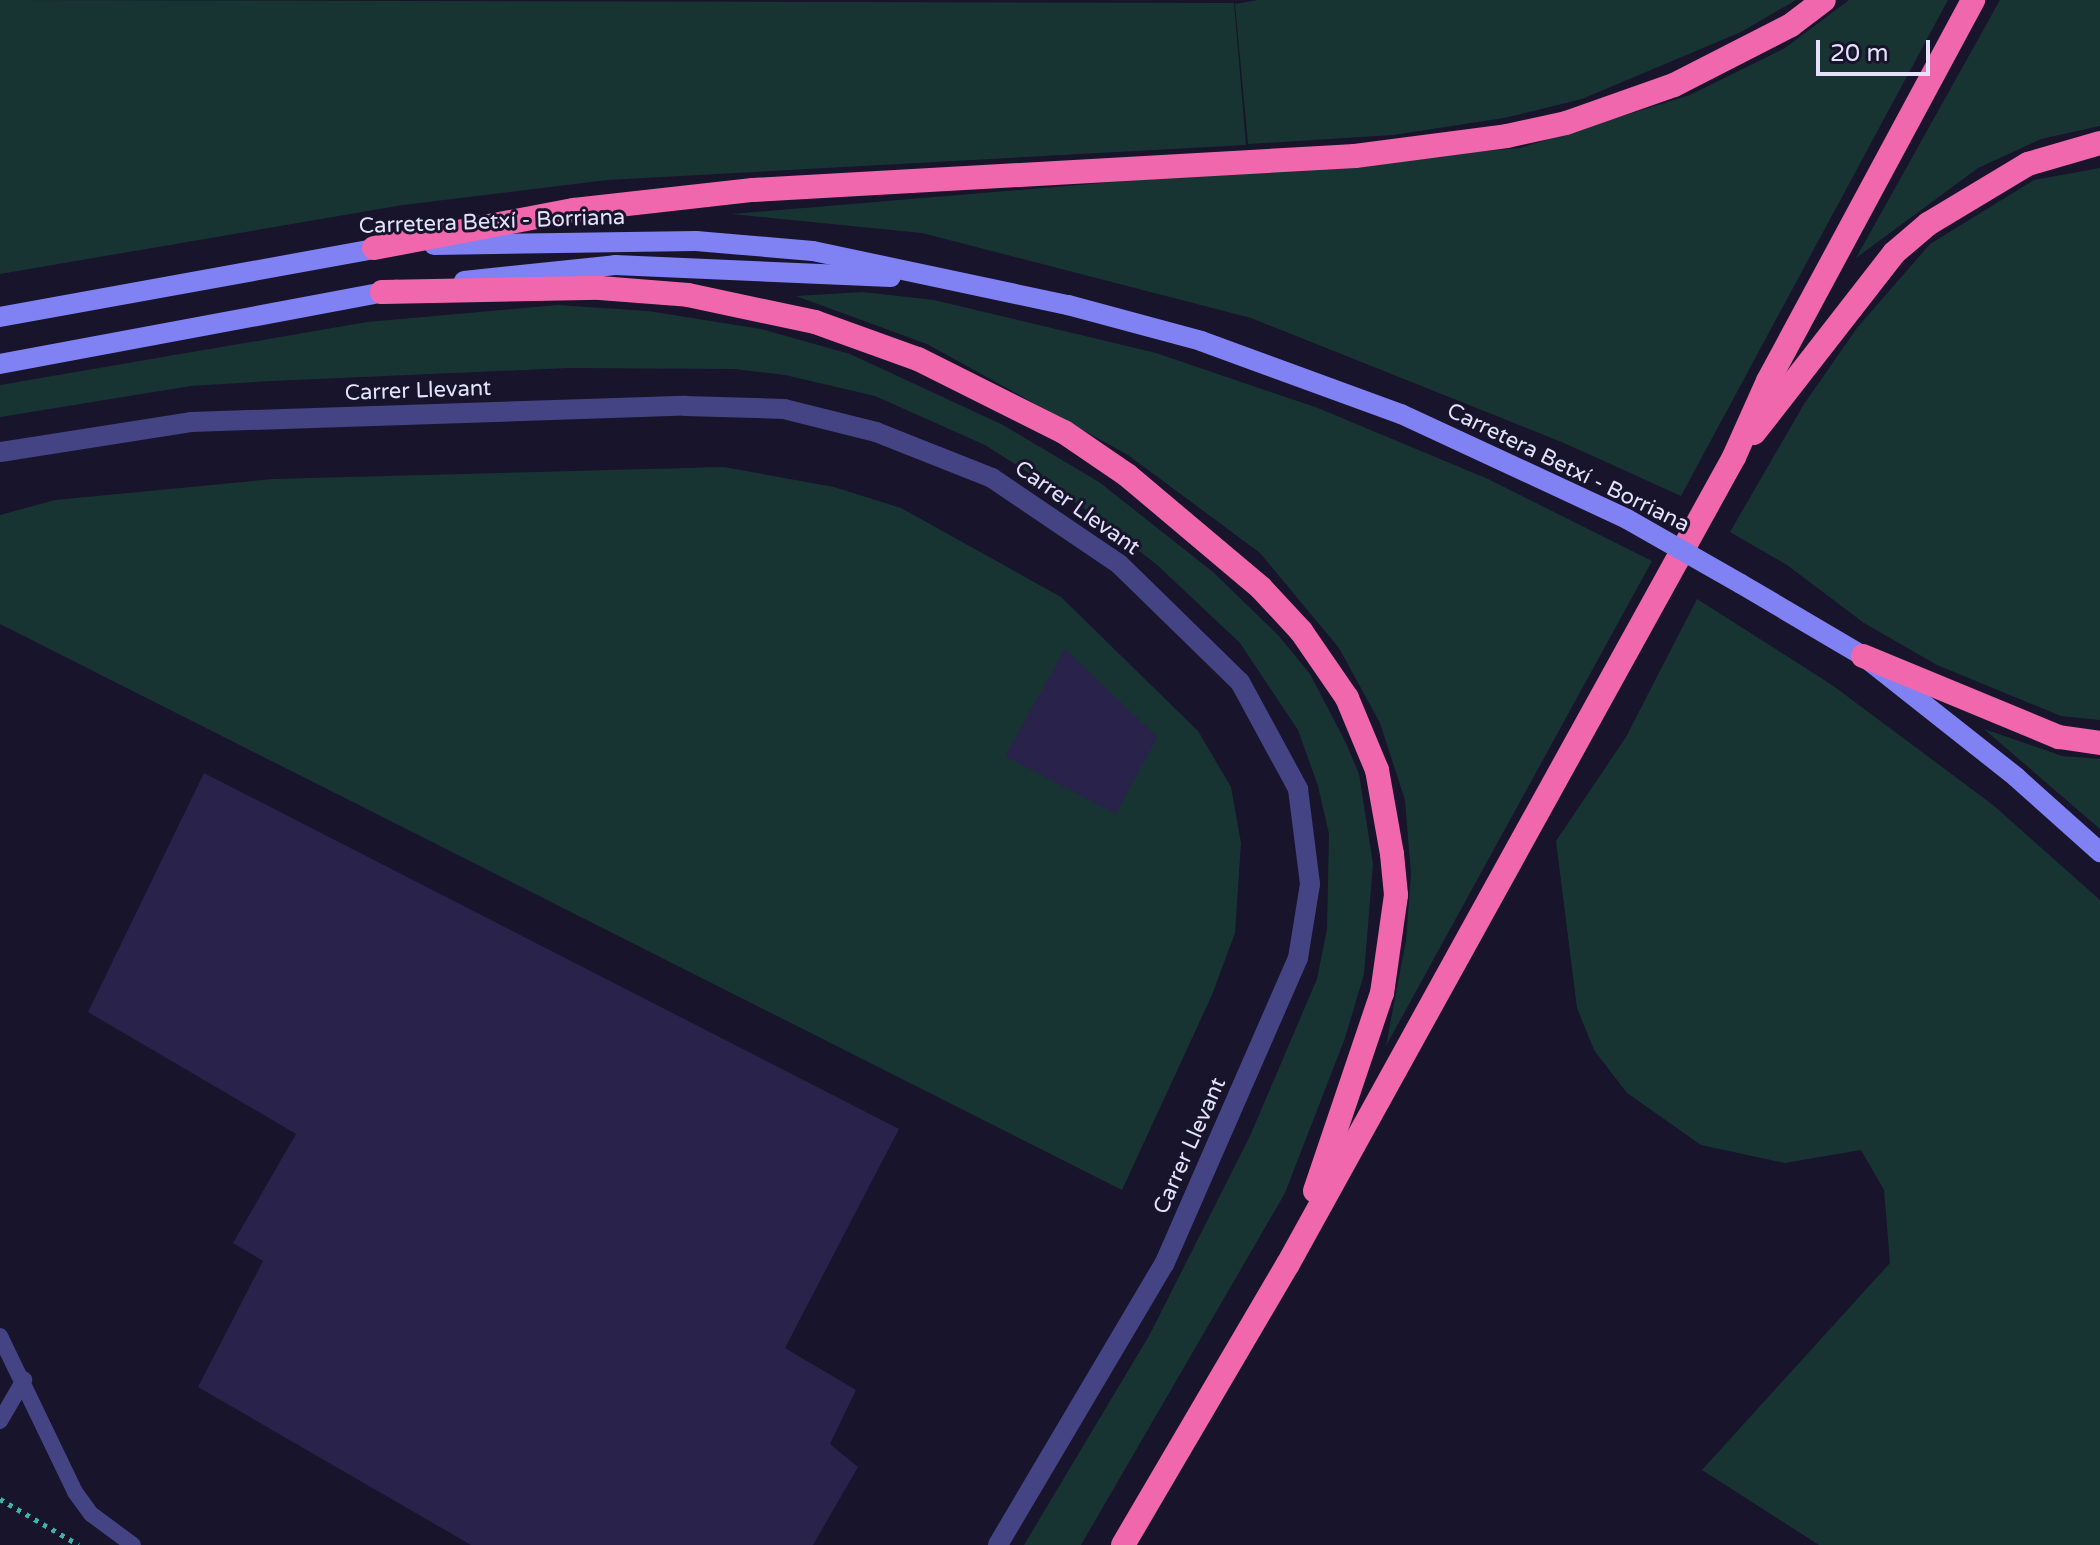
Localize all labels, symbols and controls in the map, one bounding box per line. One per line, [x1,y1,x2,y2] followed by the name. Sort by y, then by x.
[1820,24,1934,74] scale bar
[1830,39,1888,68] text: 20 m
[358,204,626,240] street label: Carretera Betxí - Borriana
[344,375,492,407] street label: Carrer Llevant
[1442,398,1694,538] street label: Carretera Betxí - Borriana
[1009,455,1145,561] street label: Carrer Llevant
[1148,1074,1232,1218] street label: Carrer Llevant

